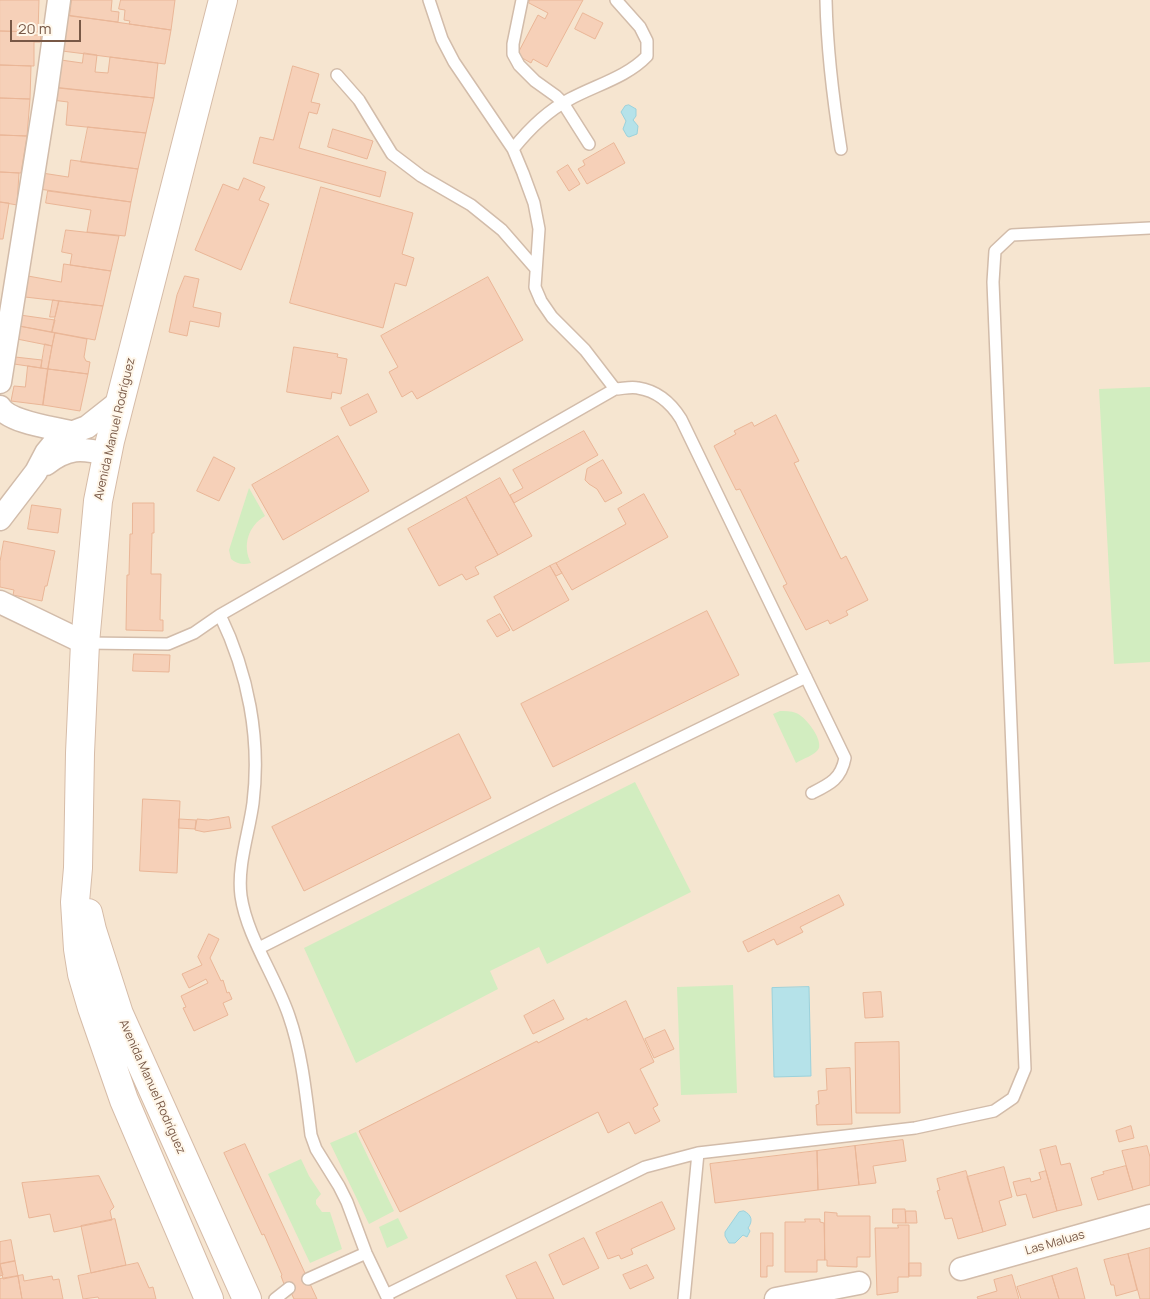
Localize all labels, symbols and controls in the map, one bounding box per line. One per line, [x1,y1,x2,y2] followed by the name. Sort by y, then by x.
[12,10,84,42] scale bar
[18,18,51,39] text: 20 m
[92,356,138,502] street label: Avenida Manuel Rodríguez
[116,1018,188,1156] street label: Avenida Manuel Rodríguez
[1024,1228,1086,1258] street label: Las Maluas

